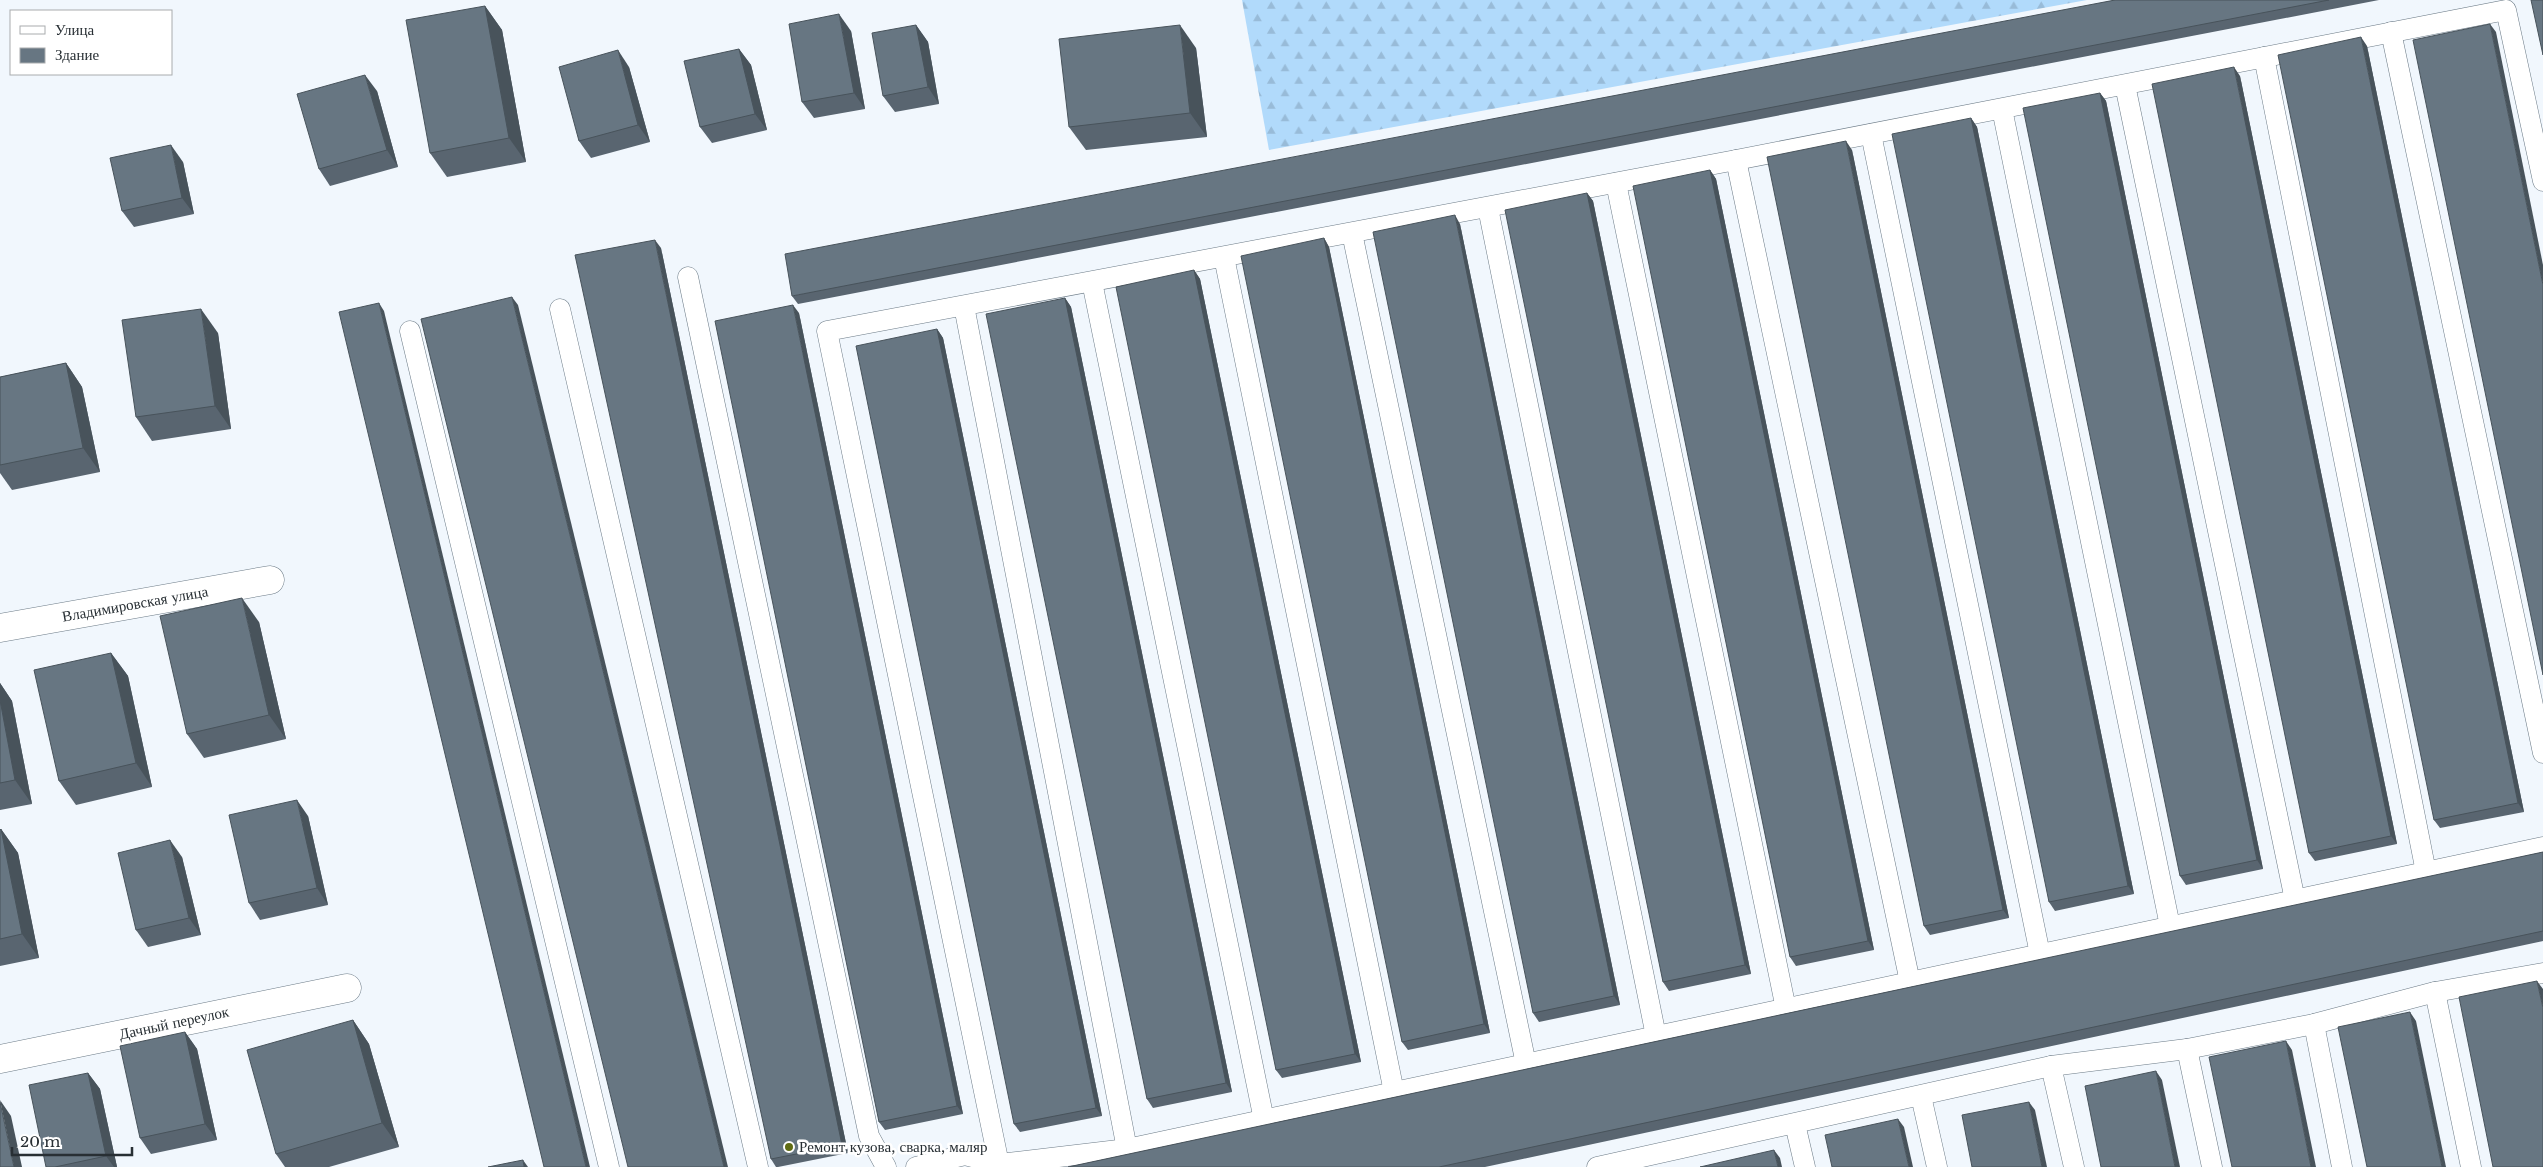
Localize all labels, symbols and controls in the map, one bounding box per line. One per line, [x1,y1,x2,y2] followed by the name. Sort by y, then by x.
[10,10,172,75] legend
[55,20,94,39] text: Улица
[55,45,99,64] text: Здание
[60,581,210,626] street label: Владимировская улица
[117,1001,231,1043] street label: Дачный переулок
[12,1124,132,1156] scale bar
[20,1132,60,1151] text: 20 m
[799,1137,987,1156] place label: Ремонт кузова, сварка, маляр
[783,1141,795,1153] marker: Ремонт кузова, сварка, маляр

